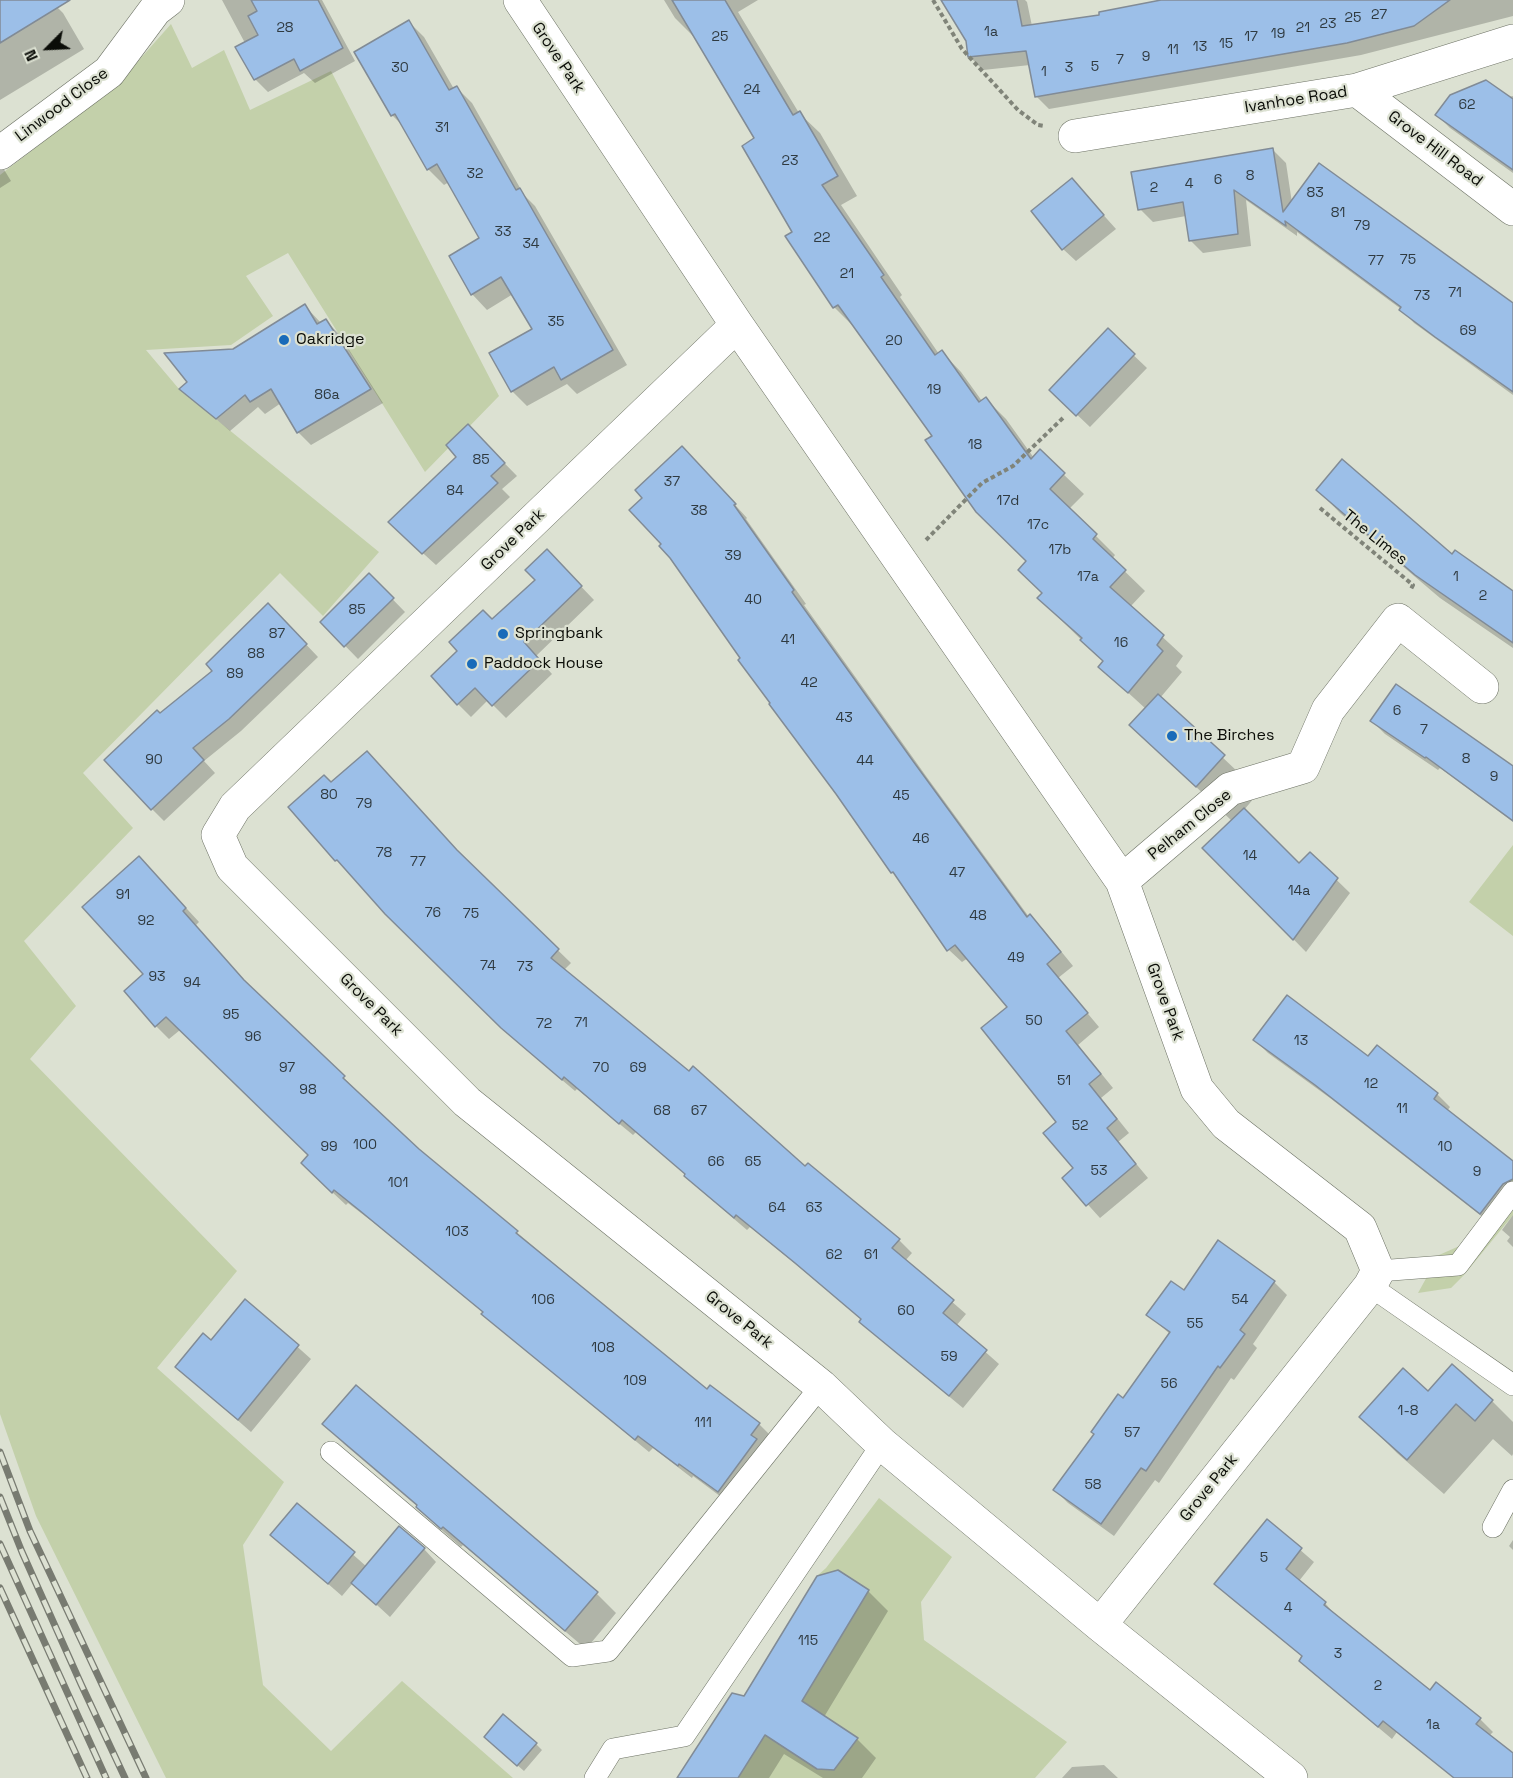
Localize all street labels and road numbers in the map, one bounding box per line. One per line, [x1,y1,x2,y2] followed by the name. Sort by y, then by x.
[527,19,589,97] street label: Grove Park
[12,64,112,146] street label: Linwood Close
[1243,82,1349,118] street label: Ivanhoe Road
[1384,107,1486,191] street label: Grove Hill Road
[477,505,549,575] street label: Grove Park
[1339,506,1411,570] street label: The Limes
[1144,786,1236,864] street label: Pelham Close
[1142,961,1188,1043] street label: Grove Park
[336,970,406,1040] street label: Grove Park
[701,1287,777,1353] street label: Grove Park
[1176,1450,1242,1526] street label: Grove Park

